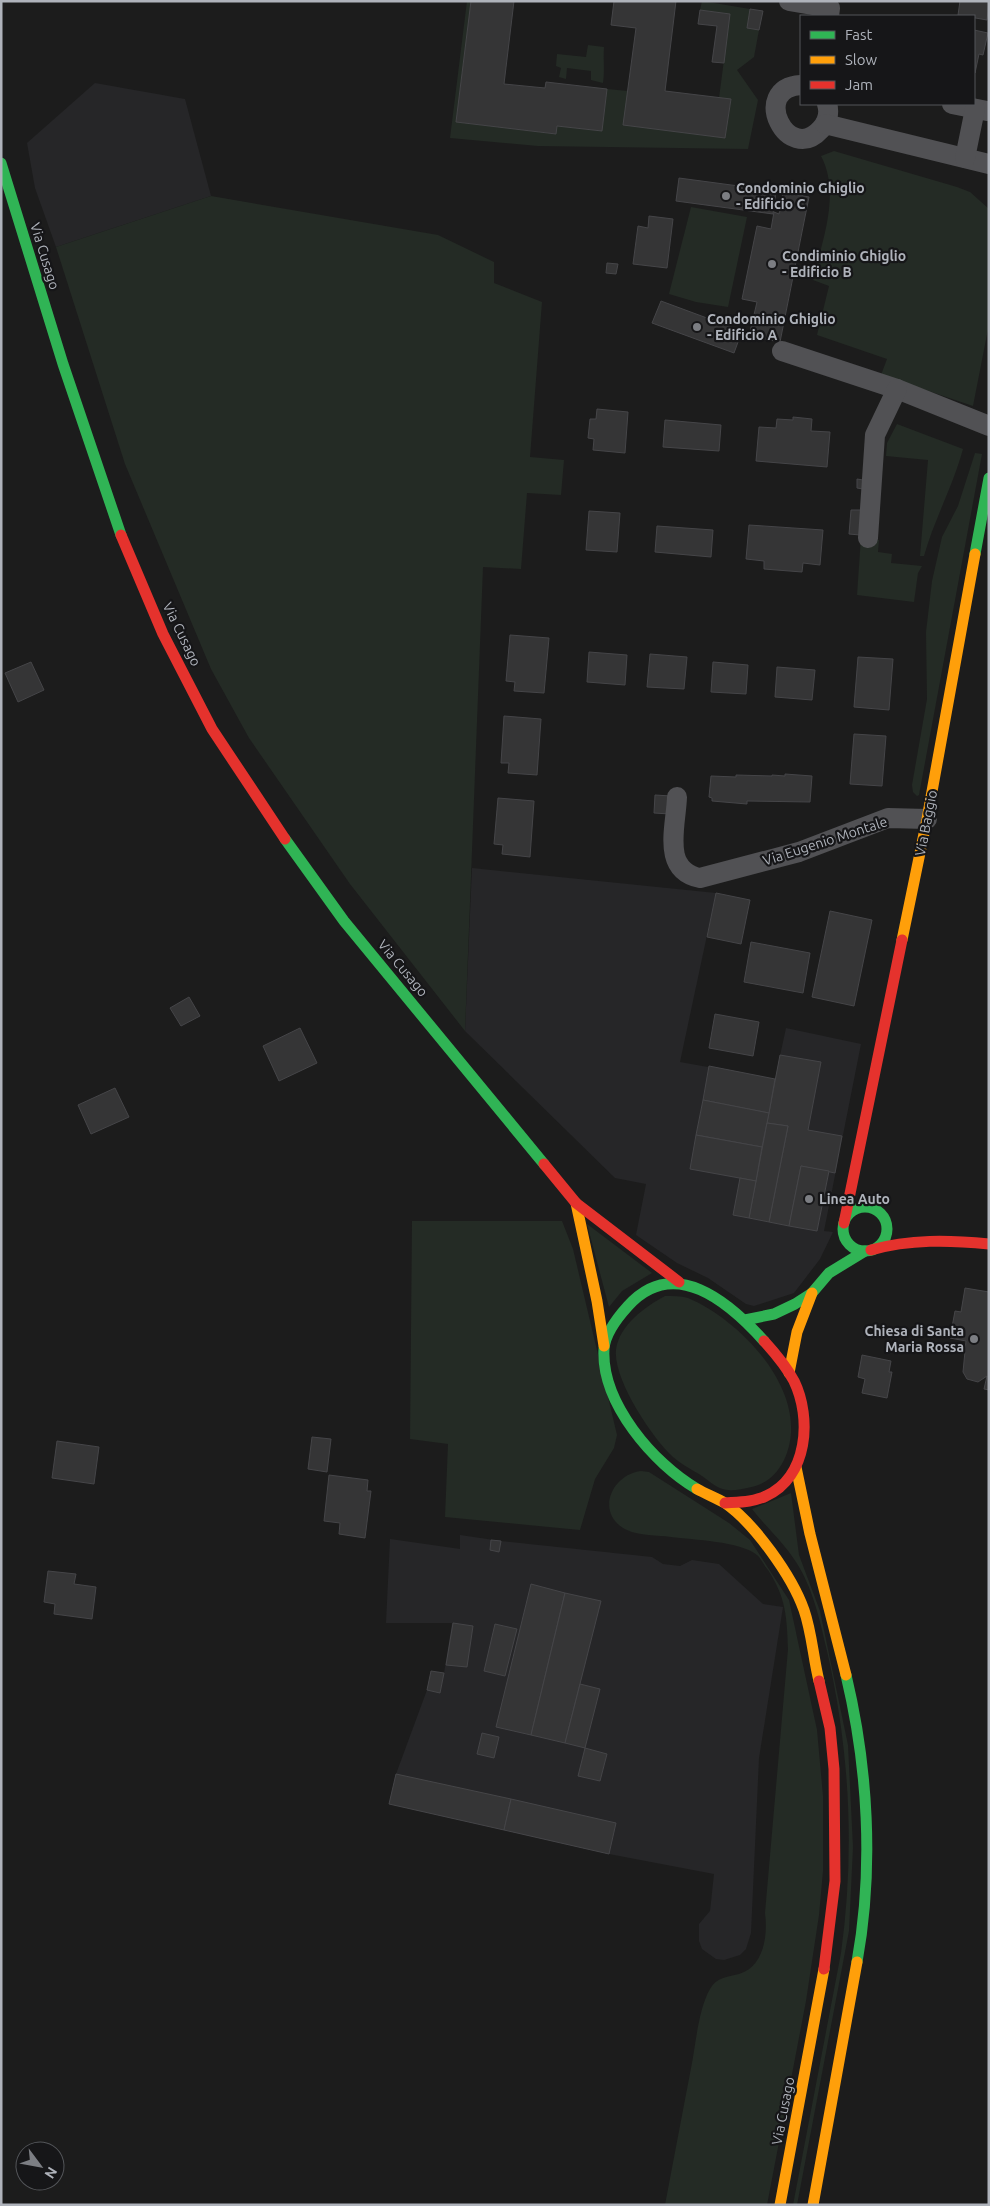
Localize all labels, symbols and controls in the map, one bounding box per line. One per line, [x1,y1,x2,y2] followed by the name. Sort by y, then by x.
[800,15,975,105] legend
[845,26,873,43] text: Fast
[845,51,878,68] text: Slow
[845,76,873,93] text: Jam
[736,180,865,212] place label: Condominio Ghiglio - Edificio C
[720,190,732,202] marker: Condominio Ghiglio - Edificio C
[27,221,63,291] street label: Via Cusago
[782,248,906,280] place label: Condiminio Ghiglio - Edificio B
[766,258,778,270] marker: Condiminio Ghiglio - Edificio B
[707,311,836,343] place label: Condominio Ghiglio - Edificio A
[691,321,703,333] marker: Condominio Ghiglio - Edificio A
[160,599,204,669] street label: Via Cusago
[912,789,940,857] street label: Via Baggio
[761,813,889,869] street label: Via Eugenio Montale
[375,936,431,1000] street label: Via Cusago
[819,1191,890,1207] place label: Linea Auto
[803,1193,815,1205] marker: Linea Auto
[864,1323,964,1355] place label: Chiesa di Santa Maria Rossa
[968,1333,980,1345] marker: Chiesa di Santa Maria Rossa
[769,2076,797,2146] street label: Via Cusago
[15,2141,65,2191] north arrow
[41,2164,61,2182] text: N

